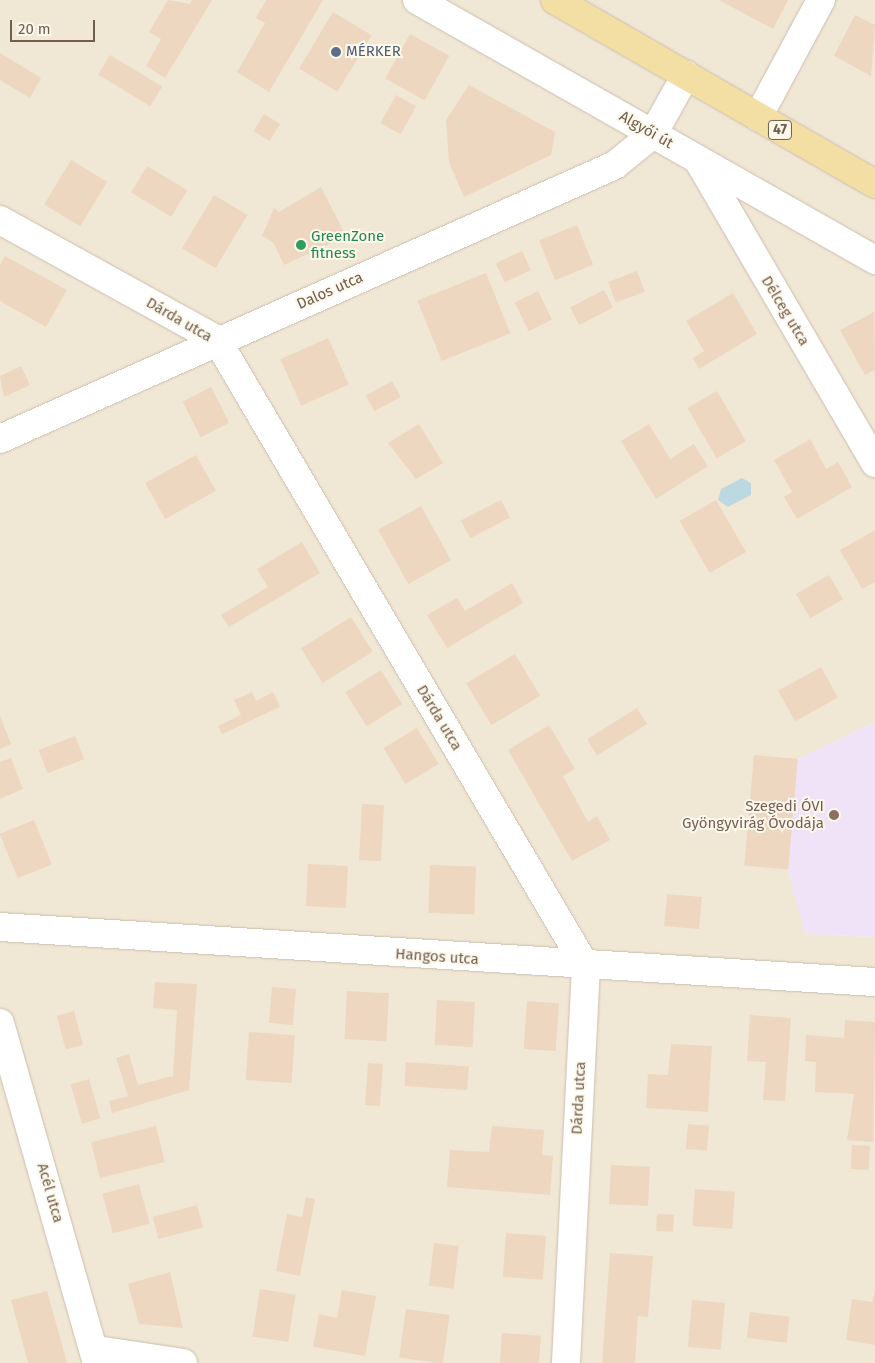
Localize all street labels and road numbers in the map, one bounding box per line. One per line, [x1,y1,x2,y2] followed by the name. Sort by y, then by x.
[616,107,676,153] street label: Algyői út
[768,118,792,142] road number: 47
[294,268,366,314] street label: Dalos utca
[757,273,813,349] street label: Délceg utca
[143,294,215,346] street label: Dárda utca
[412,682,466,754] street label: Dárda utca
[395,945,479,969] street label: Hangos utca
[568,1061,590,1135] street label: Dárda utca
[33,1161,67,1225] street label: Acél utca

